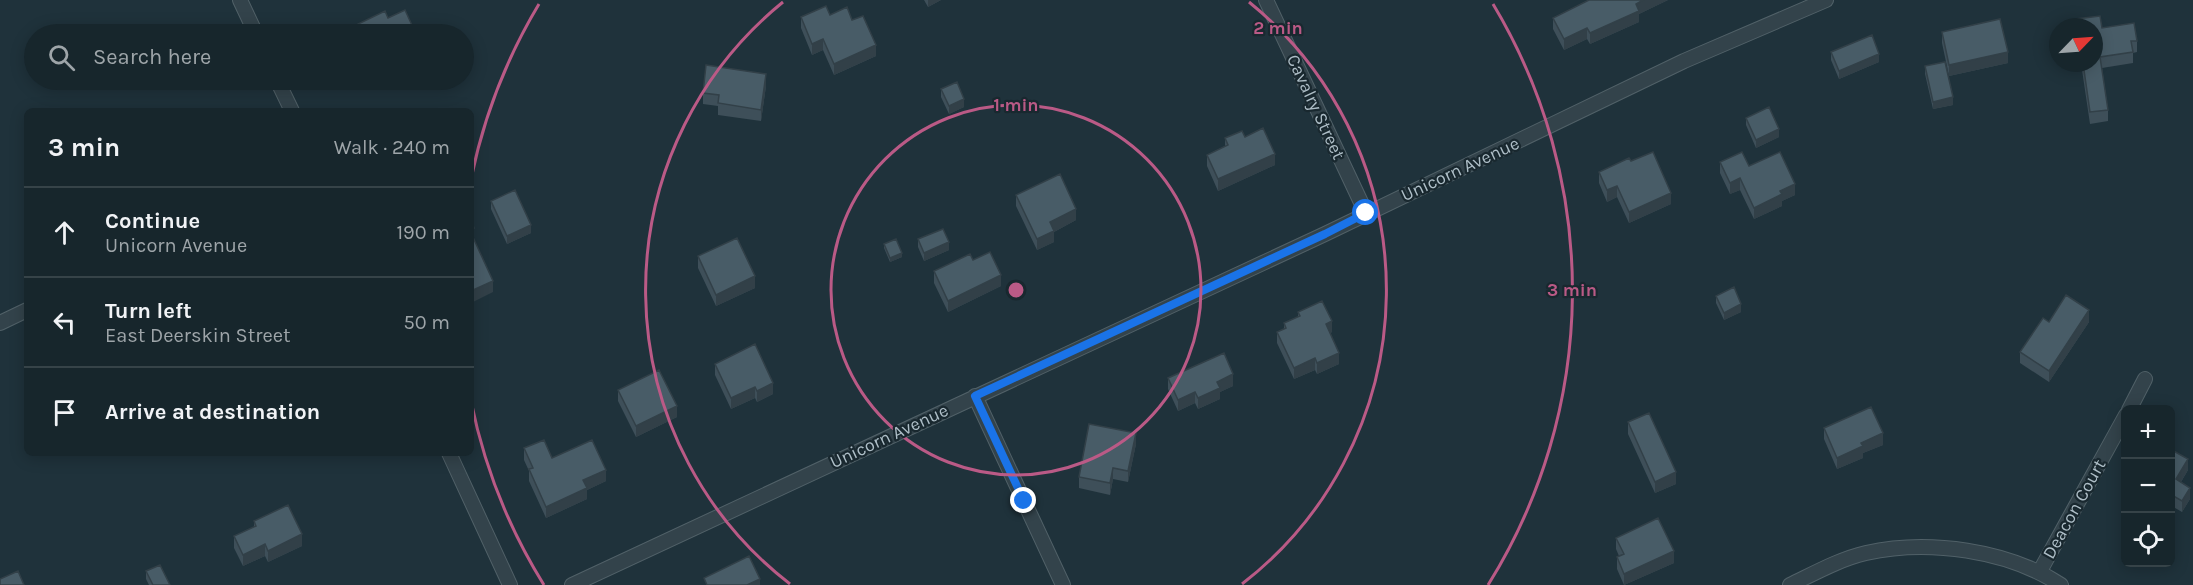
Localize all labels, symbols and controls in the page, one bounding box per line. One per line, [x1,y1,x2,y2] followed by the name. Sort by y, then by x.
[1253,17,1303,39] text: 2 min
[2049,18,2103,72] north arrow
[24,24,474,90] search box
[45,41,78,74] icon: search
[93,44,211,70] text: Search here
[1282,51,1350,163] street label: Cavalry Street
[993,94,1039,116] text: 1 min
[48,132,120,163] text: 3 min
[1397,132,1523,206] street label: Unicorn Avenue
[334,136,450,159] text: Walk · 240 m
[1352,199,1378,225] route start
[105,208,200,234] text: Continue
[48,216,81,249] icon: ahead
[396,221,450,244] text: 190 m
[105,234,247,257] text: Unicorn Avenue
[1547,279,1597,301] text: 3 min
[1006,280,1026,300] centre of rings
[105,298,192,324] text: Turn left
[48,306,81,339] icon: left
[403,311,450,334] text: 50 m
[105,324,290,347] text: East Deerskin Street
[48,396,81,429] icon: arrive
[105,399,320,425] text: Arrive at destination
[826,399,952,473] street label: Unicorn Avenue
[2121,405,2175,567] map controls
[2121,405,2175,459] button: +
[2038,455,2110,563] street label: Deacon Court
[2121,459,2175,513] button: −
[1010,487,1036,513] route end
[2121,513,2175,567] button: locate

